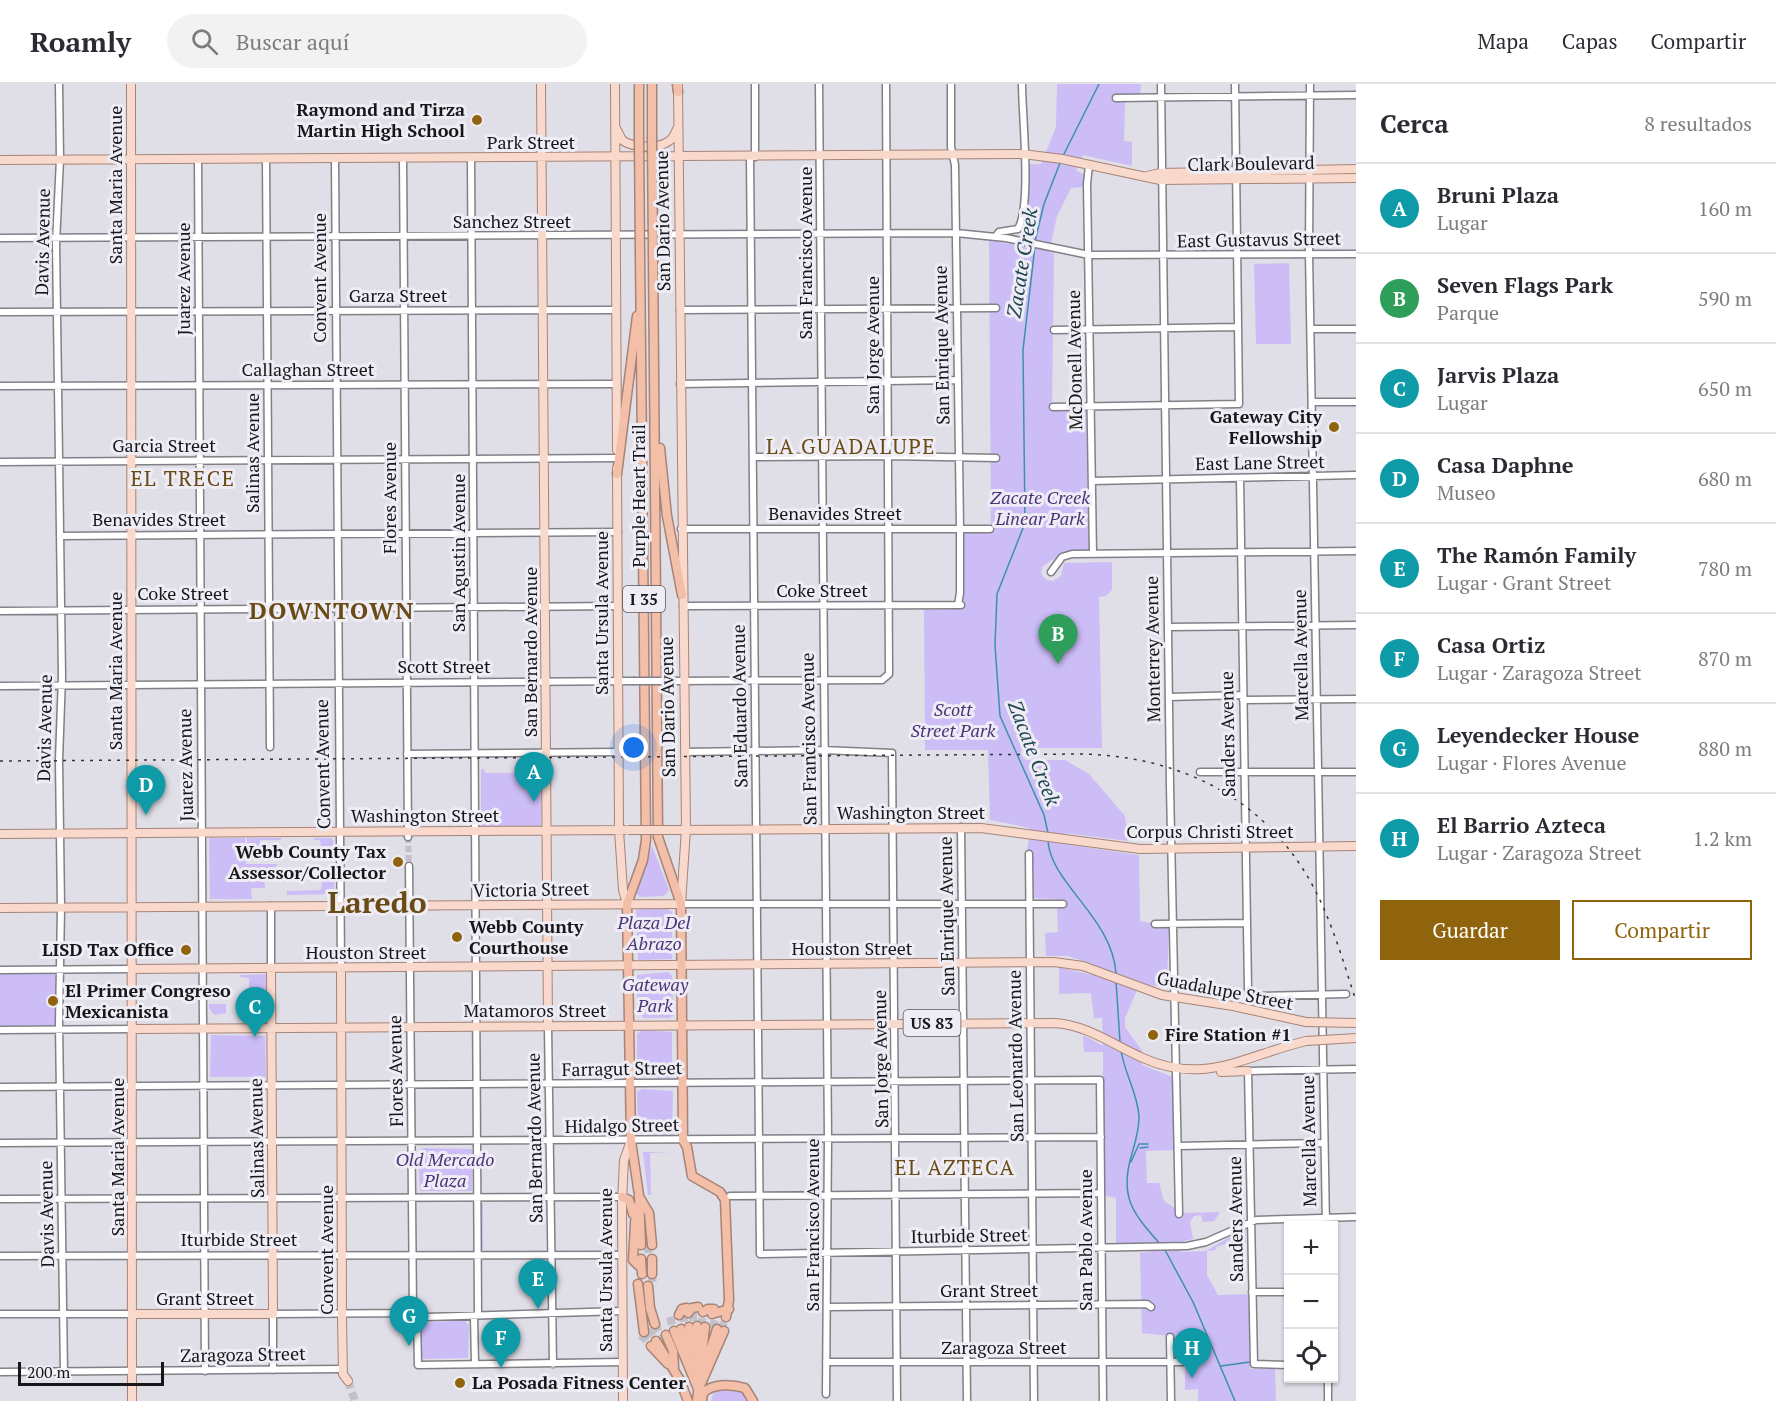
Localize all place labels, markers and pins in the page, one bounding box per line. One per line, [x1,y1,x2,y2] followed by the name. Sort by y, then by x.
[296,97,465,142] place label: Raymond and Tirza Martin High School
[470,113,484,127] marker: Raymond and Tirza Martin High School
[1210,404,1322,449] place label: Gateway City Fellowship
[1327,420,1341,434] marker: Gateway City Fellowship
[1038,614,1078,664] pin: B
[514,752,554,802] pin: A
[126,766,166,815] pin: D
[228,839,386,884] place label: Webb County Tax Assessor/Collector
[391,855,405,869] marker: Webb County Tax Assessor/Collector
[469,914,584,959] place label: Webb County Courthouse
[450,930,464,944] marker: Webb County Courthouse
[42,937,174,961] place label: LISD Tax Office
[179,943,193,957] marker: LISD Tax Office
[65,978,231,1023] place label: El Primer Congreso Mexicanista
[236,988,274,1037] pin: C
[46,994,60,1008] marker: El Primer Congreso Mexicanista
[1165,1022,1292,1046] place label: Fire Station #1
[1146,1028,1160,1042] marker: Fire Station #1
[518,1260,558,1309] pin: E
[390,1296,428,1346] pin: G
[482,1318,520,1368] pin: F
[1172,1328,1212,1378] pin: H
[472,1370,686,1394] place label: La Posada Fitness Center
[453,1376,467,1390] marker: La Posada Fitness Center

